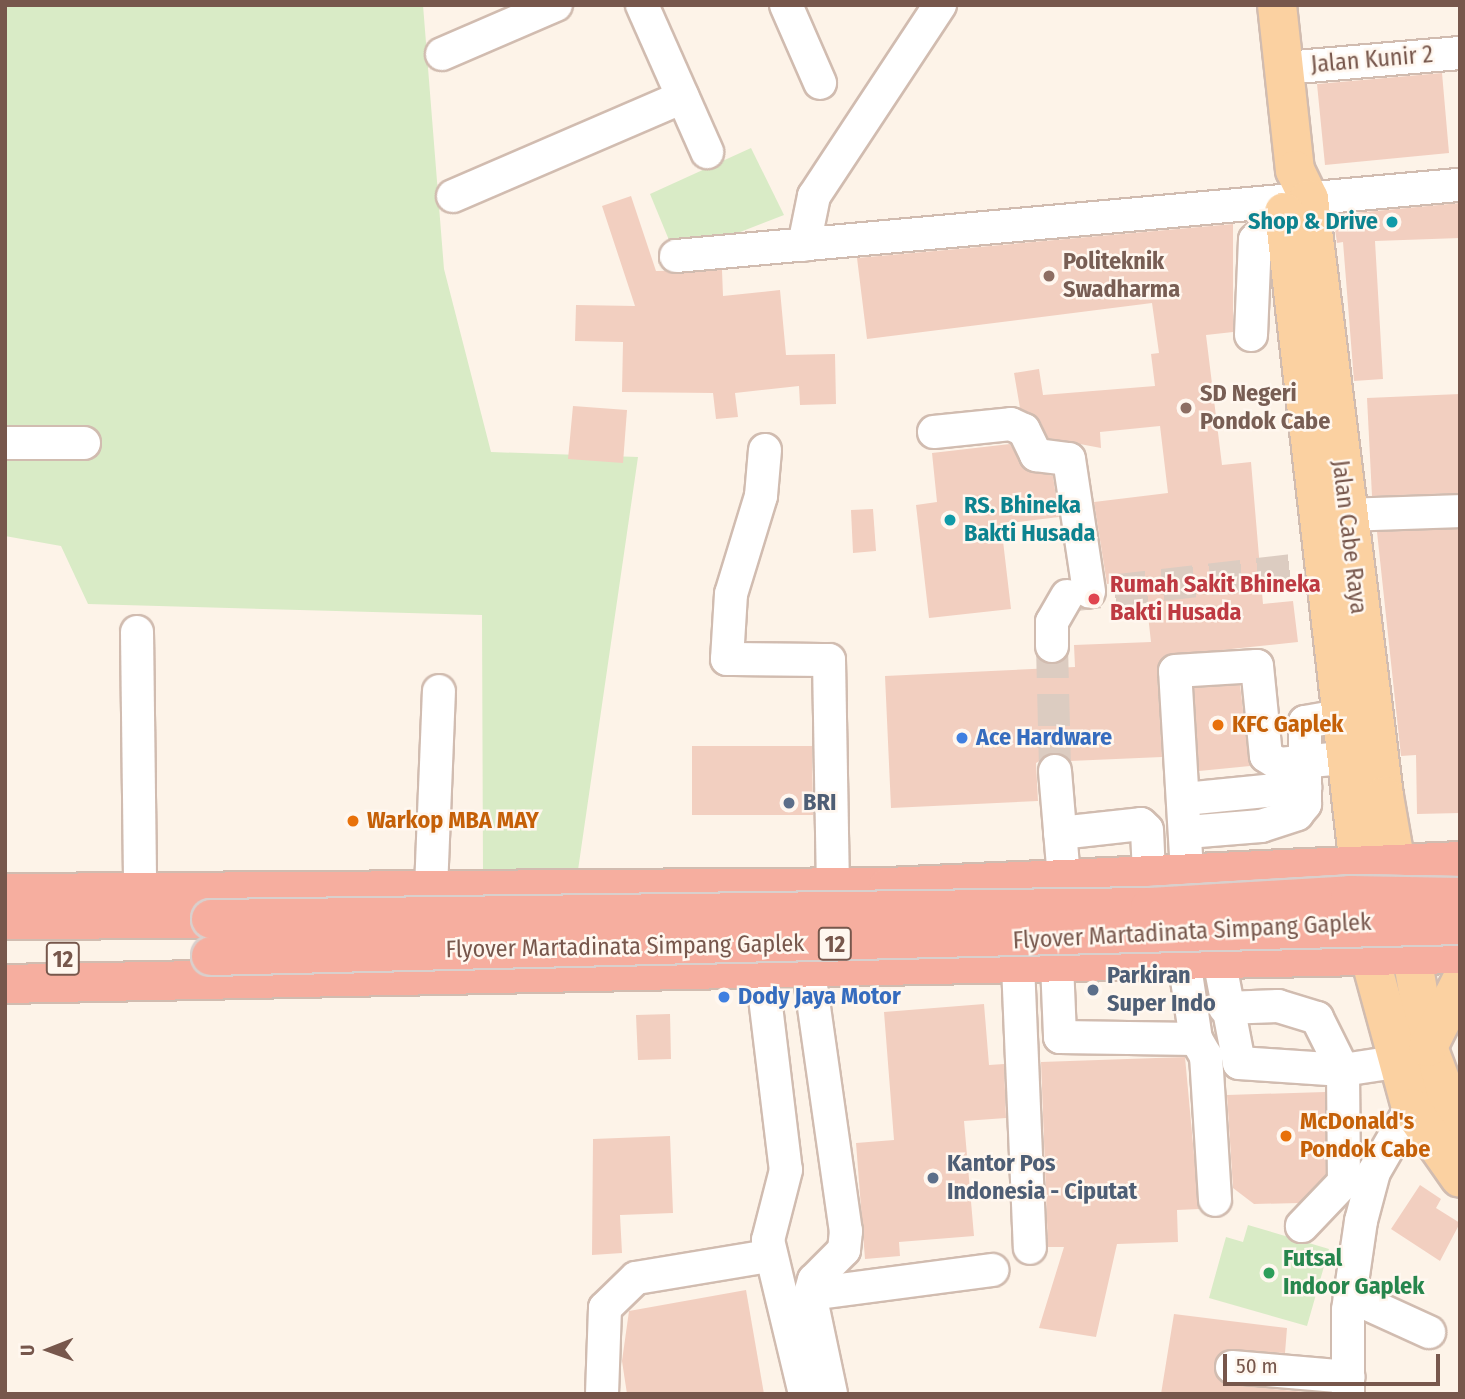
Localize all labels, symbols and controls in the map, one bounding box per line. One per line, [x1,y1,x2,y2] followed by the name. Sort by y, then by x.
[1310,40,1434,80] street label: Jalan Kunir 2
[1248,208,1378,236] place label: Shop & Drive
[1384,214,1400,230] marker: Shop & Drive
[1063,248,1180,304] place label: Politeknik Swadharma
[1041,268,1057,284] marker: Politeknik Swadharma
[1200,380,1330,436] place label: SD Negeri Pondok Cabe
[1178,400,1194,416] marker: SD Negeri Pondok Cabe
[1325,458,1373,616] street label: Jalan Cabe Raya
[964,492,1095,548] place label: RS. Bhineka Bakti Husada
[942,512,958,528] marker: RS. Bhineka Bakti Husada
[1110,571,1321,627] place label: Rumah Sakit Bhineka Bakti Husada
[1084,589,1104,609] marker: Rumah Sakit Bhineka Bakti Husada
[1232,711,1344,739] place label: KFC Gaplek
[1210,717,1226,733] marker: KFC Gaplek
[976,724,1112,752] place label: Ace Hardware
[954,730,970,746] marker: Ace Hardware
[803,789,836,817] place label: BRI
[781,795,797,811] marker: BRI
[367,807,539,835] place label: Warkop MBA MAY
[345,813,361,829] marker: Warkop MBA MAY
[1012,908,1372,956] street label: Flyover Martadinata Simpang Gaplek
[818,925,852,964] road number: 12
[445,929,805,965] street label: Flyover Martadinata Simpang Gaplek
[46,940,80,978] road number: 12
[1107,962,1216,1018] place label: Parkiran Super Indo
[1085,982,1101,998] marker: Parkiran Super Indo
[738,983,901,1011] place label: Dody Jaya Motor
[716,989,732,1005] marker: Dody Jaya Motor
[1300,1108,1430,1164] place label: McDonald's Pondok Cabe
[1278,1128,1294,1144] marker: McDonald's Pondok Cabe
[947,1150,1137,1206] place label: Kantor Pos Indonesia - Ciputat
[925,1170,941,1186] marker: Kantor Pos Indonesia - Ciputat
[1283,1245,1424,1301] place label: Futsal Indoor Gaplek
[1261,1265,1277,1281] marker: Futsal Indoor Gaplek
[14,1315,84,1385] north arrow
[1227,1340,1444,1384] scale bar
[16,1345,39,1356] text: U
[1236,1353,1278,1379] text: 50 m

